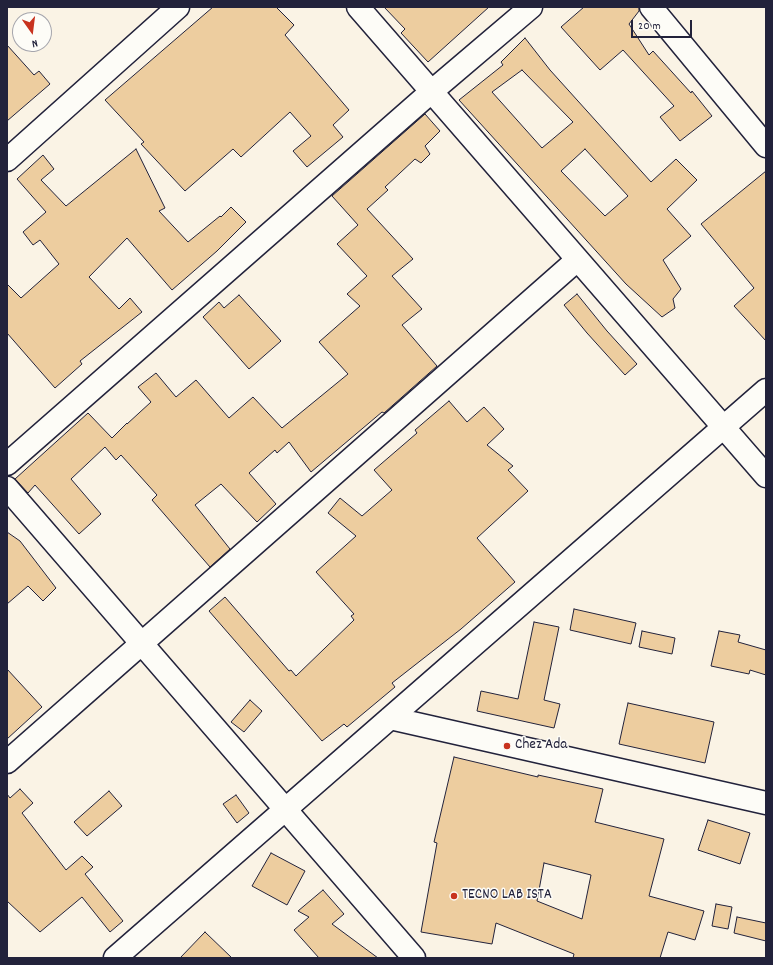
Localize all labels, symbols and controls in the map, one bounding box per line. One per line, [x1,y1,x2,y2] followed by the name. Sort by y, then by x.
[12,12,52,52] north arrow
[633,12,694,38] scale bar
[638,18,661,35] text: 20 m
[30,34,39,51] text: N
[515,737,567,755] place label: Chez Ada
[502,741,512,751] marker: Chez Ada
[462,887,552,905] place label: TECNO LAB ISTA
[449,891,459,901] marker: TECNO LAB ISTA

